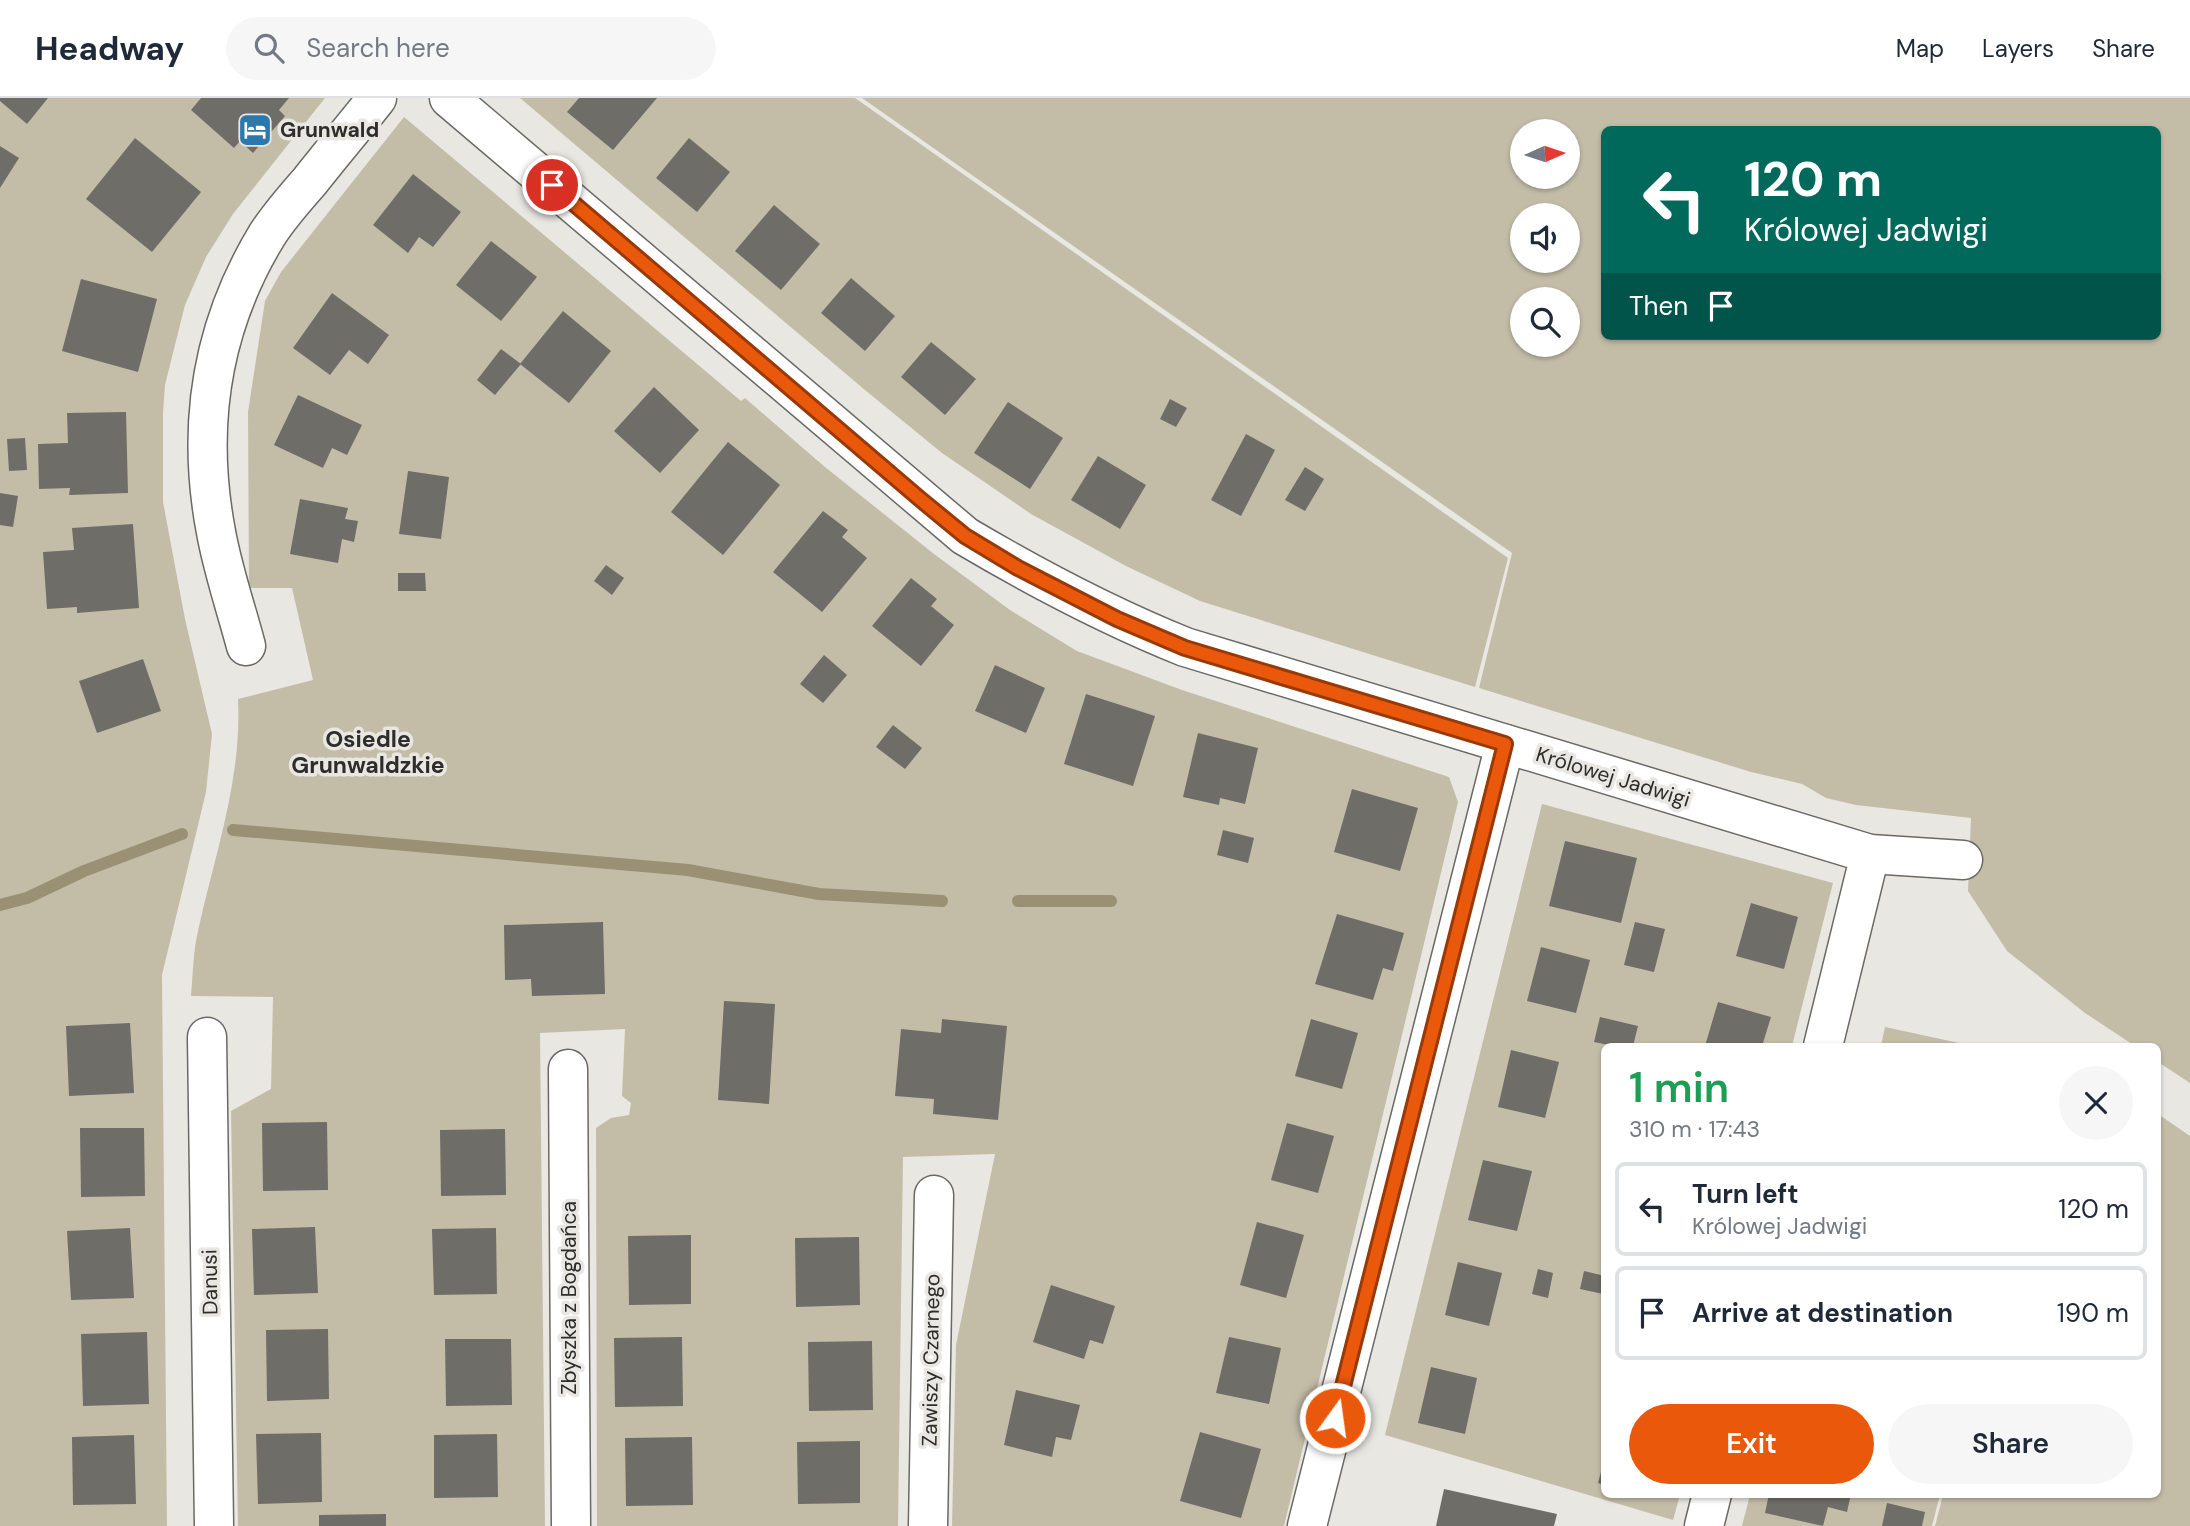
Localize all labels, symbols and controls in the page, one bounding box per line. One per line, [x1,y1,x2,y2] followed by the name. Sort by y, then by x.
[226,17,716,80] search box
[35,27,184,70] text: Headway
[250,29,288,67] icon: search
[306,31,450,65] text: Search here
[1896,33,1944,64] text: Map
[1982,33,2054,64] text: Layers
[2092,33,2155,64] text: Share
[236,111,274,149] hotel icon: Grunwald
[280,116,379,144] place label: Grunwald
[1510,119,1580,189] north arrow
[1510,119,1580,357] map controls
[1744,147,1882,211] text: 120 m
[1629,154,1720,245] icon: left
[522,155,582,215] pin
[533,166,571,204] icon: arrive
[1510,203,1580,273] button: sound
[1744,209,1988,251] text: Królowej Jadwigi
[1510,287,1580,357] button: search
[1702,287,1740,325] icon: arrive
[1629,289,1688,323] text: Then
[291,724,445,780] district label: Osiedle Grunwaldzkie
[1532,740,1694,814] street label: Królowej Jadwigi
[1629,1060,1729,1115] text: 1 min
[2059,1066,2133,1140] button: close
[1629,1114,1760,1144] text: 310 m · 17:43
[1692,1177,1799,1211] text: Turn left
[1633,1190,1671,1228] icon: left
[2058,1192,2129,1226] text: 120 m
[555,1201,583,1395] street label: Zbyszka z Bogdańca
[1692,1211,1867,1241] text: Królowej Jadwigi
[195,1249,225,1315] street label: Danusi
[915,1273,947,1447] street label: Zawiszy Czarnego
[1633,1294,1671,1332] icon: arrive
[1692,1296,1953,1330] text: Arrive at destination
[2057,1296,2129,1330] text: 190 m
[1298,1381,1372,1455] position arrow
[1629,1404,1874,1484] button: Exit
[1888,1404,2133,1484] button: Share

